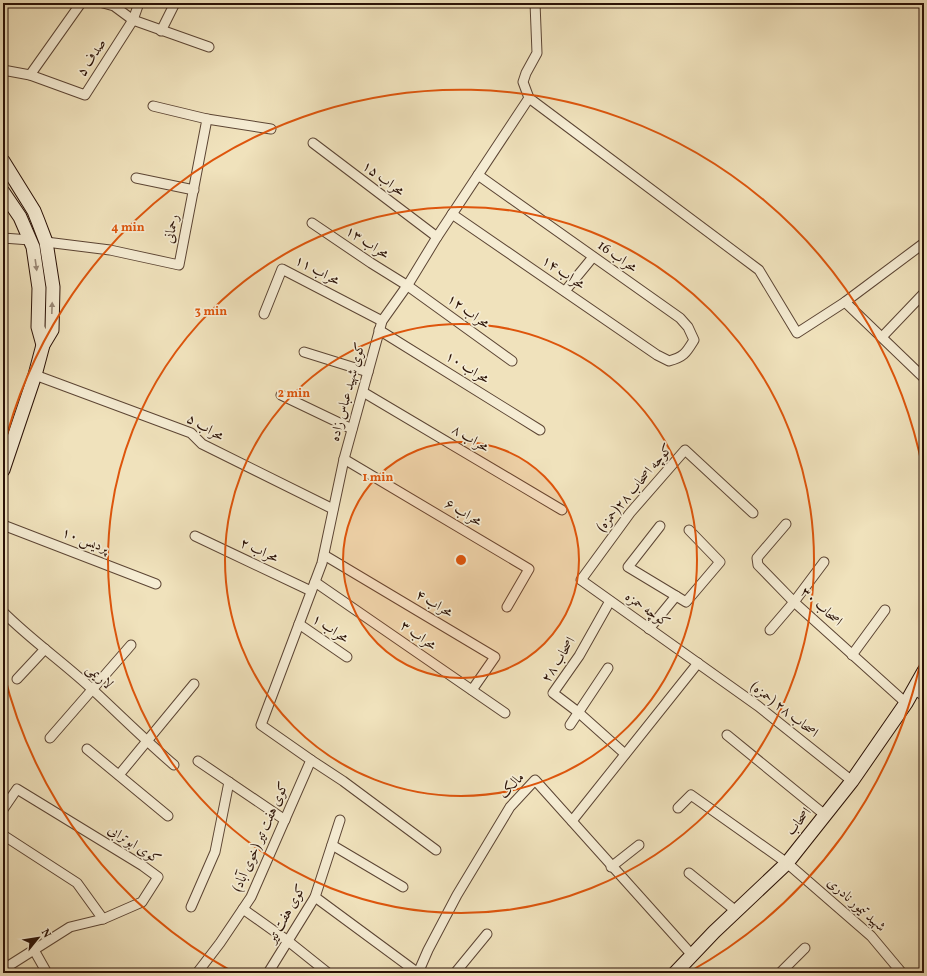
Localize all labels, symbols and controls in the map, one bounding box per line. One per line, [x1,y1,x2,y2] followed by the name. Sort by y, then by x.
[73,36,111,80] street label: صدف ۵
[358,157,408,201] street label: محراب ۱۵
[160,213,184,245] street label: رحمانی
[111,220,145,236] text: 4 min
[342,222,393,264] street label: محراب ۱۳
[593,236,641,278] street label: محراب 16
[291,251,343,291] street label: محراب ۱۱
[538,252,589,295] street label: محراب ۱۴
[33,259,39,271] one-way arrow
[443,290,494,334] street label: محراب ۱۲
[49,302,56,314] one-way arrow
[195,304,227,320] text: 3 min
[326,340,370,444] street label: کوی شهید عباس زاده
[441,347,493,389] street label: محراب ۱۰
[278,386,310,402] text: 2 min
[183,410,228,447] street label: محراب ۵
[448,420,493,458] street label: محراب ۸
[593,440,677,536] street label: کوچه اصحاب ۲۸(حمزه)
[363,470,394,486] text: 1 min
[441,494,486,532] street label: محراب ۶
[59,523,113,559] street label: پردیس ۱۰
[237,534,282,568] street label: محراب ۲
[454,553,468,567] centre of rings
[796,583,846,631] street label: اصحاب ۳۰
[412,585,457,623] street label: محراب ۴
[621,588,673,632] street label: کوچه حمزه
[308,610,352,648] street label: محراب ۱
[396,617,440,656] street label: محراب ۳
[538,634,580,686] street label: اصحاب ۲۸
[81,660,117,694] street label: لاریمی
[746,677,822,743] street label: اصحاب ۲۸ (حمزه)
[495,769,529,803] street label: مالک
[228,779,294,895] street label: کوی هفت تیر (خوی آباد)
[782,804,816,840] street label: اصحاب
[104,821,164,869] street label: کوی ابوترابی
[823,874,890,937] street label: شهید تیمور نادری
[262,881,311,949] street label: کوی هفت تیر
[18,918,58,958] north arrow
[37,927,54,941] text: N

